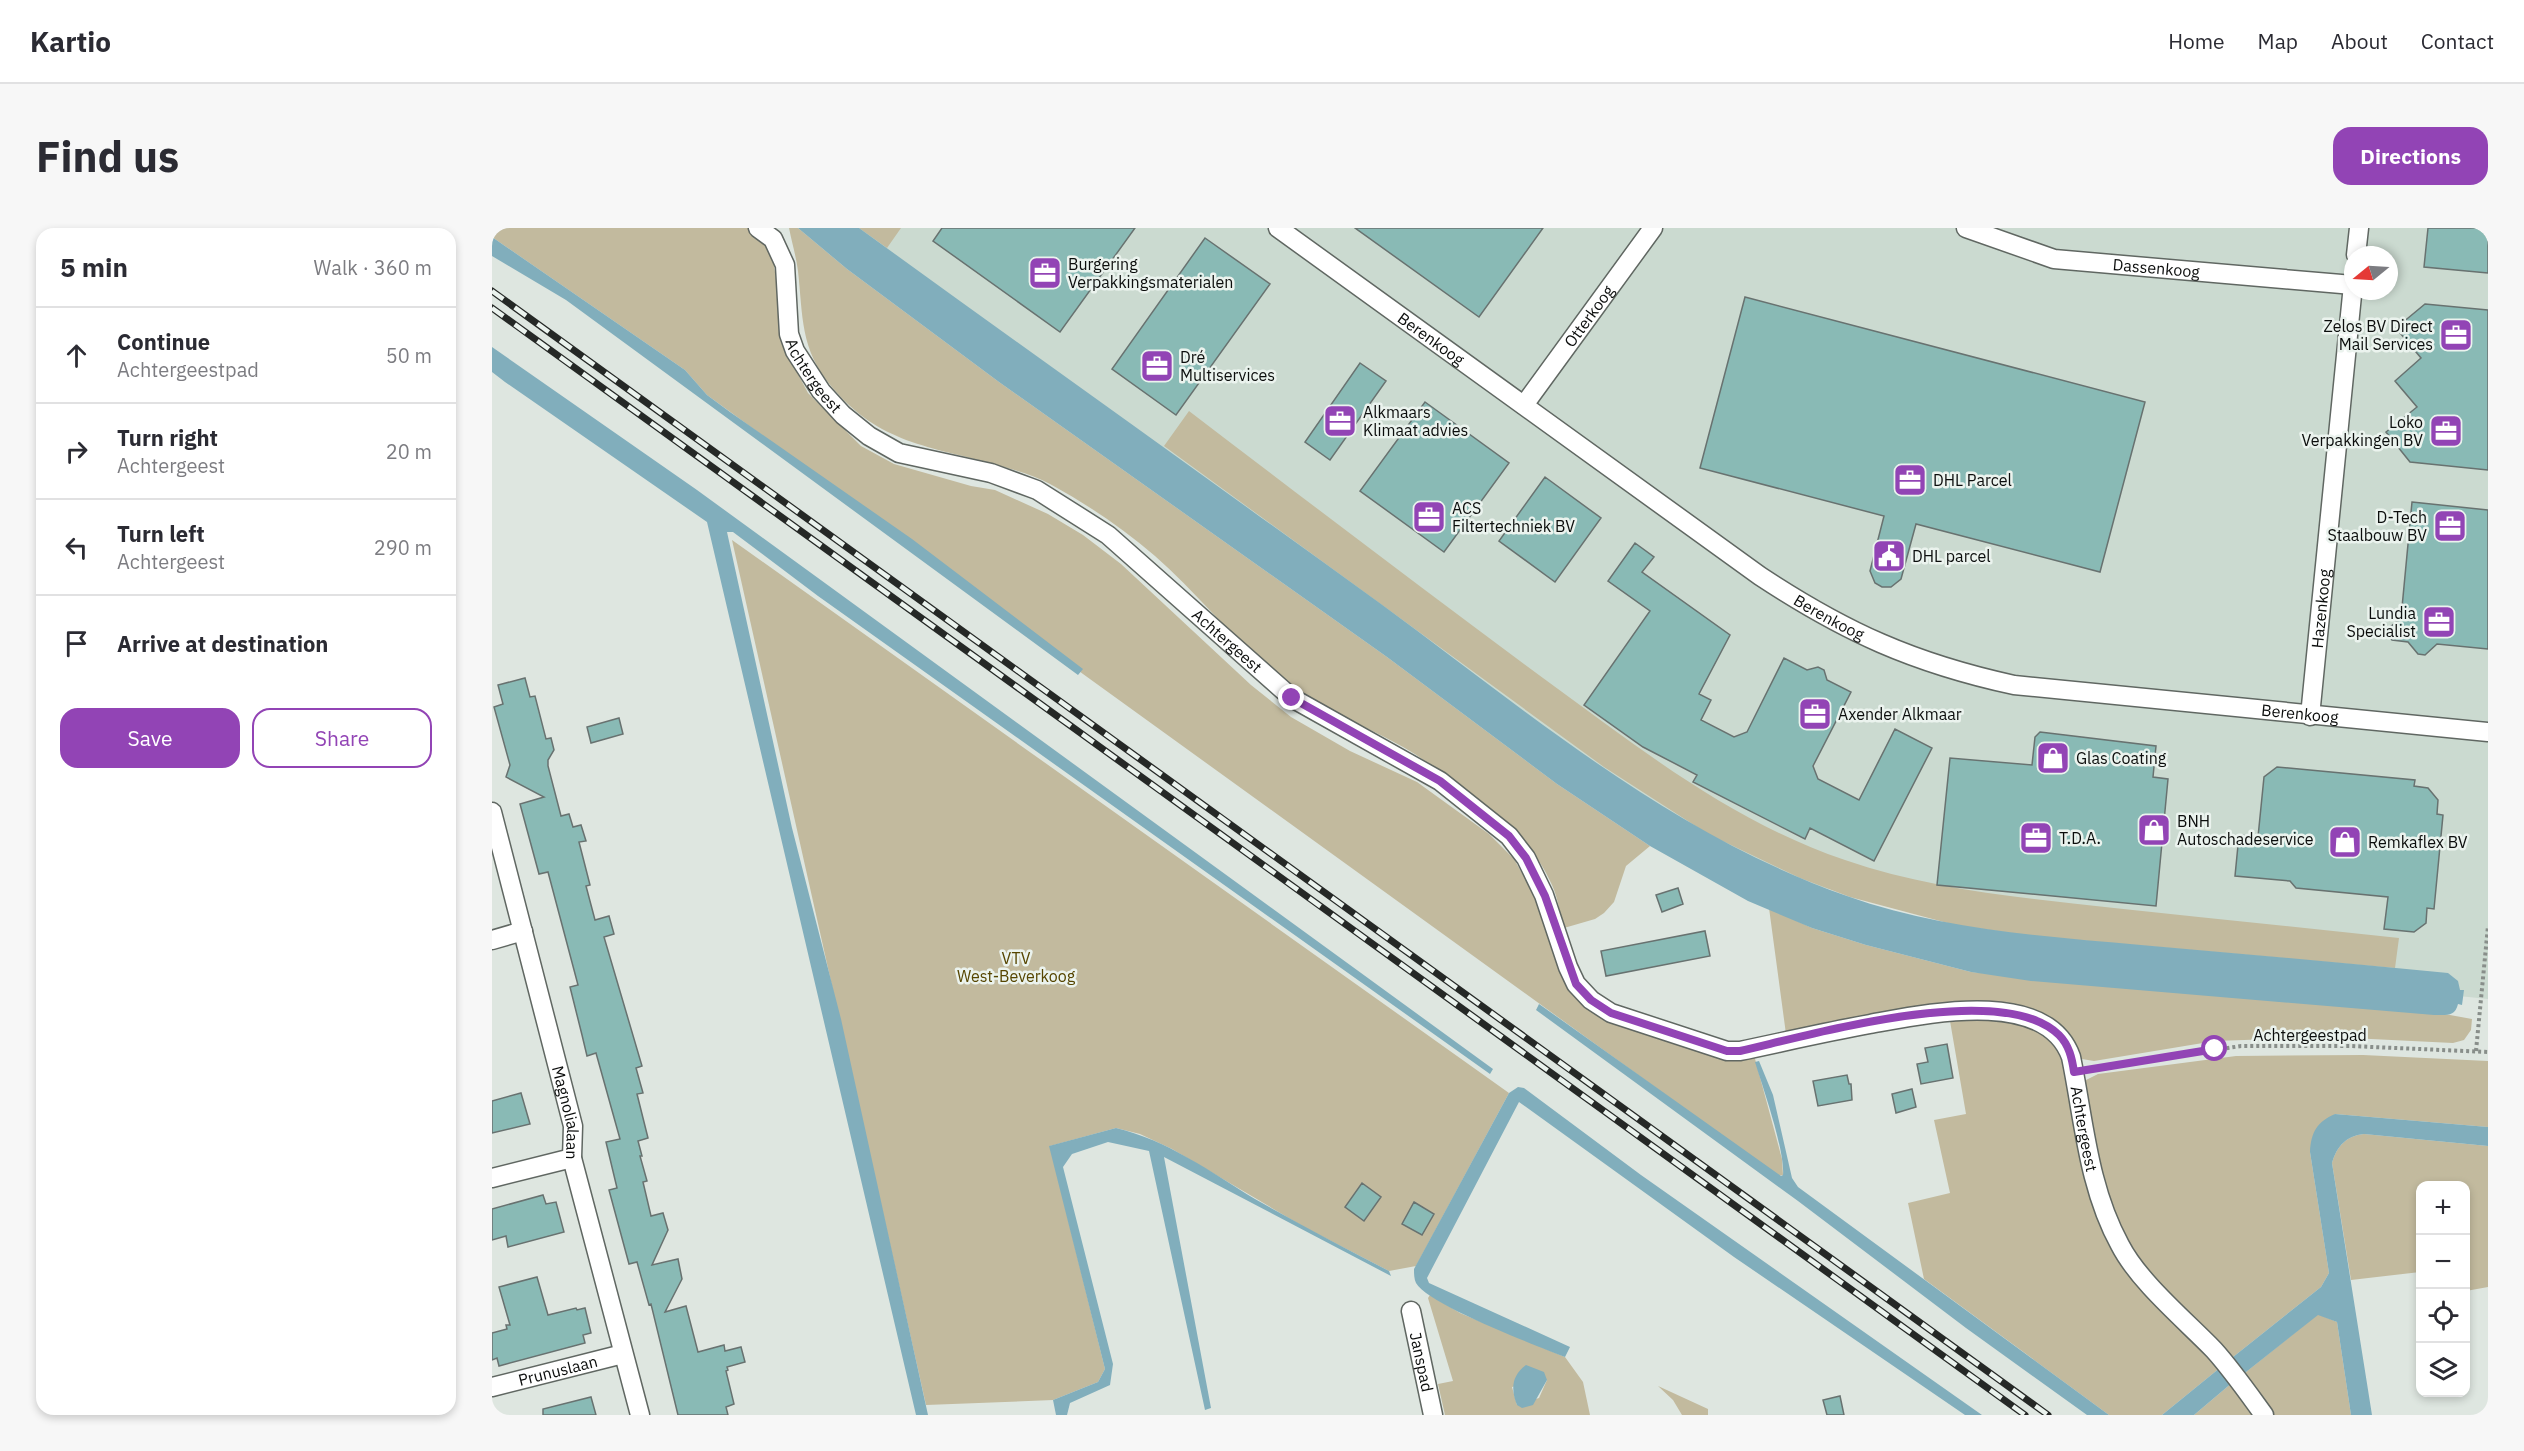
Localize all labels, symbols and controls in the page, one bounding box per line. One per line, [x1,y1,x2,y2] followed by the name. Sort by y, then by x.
[30,23,111,60] text: Kartio
[2168,27,2225,55] text: Home
[2258,27,2298,55] text: Map
[2331,27,2388,55] text: About
[2421,27,2494,55] text: Contact
[2333,127,2488,185] button: Directions
[36,129,179,184] text: Find us
[2344,246,2398,300] north arrow
[60,250,128,284] text: 5 min
[314,254,432,281] text: Walk · 360 m
[1068,254,1233,292] place label: Burgering Verpakkingsmaterialen
[2112,254,2201,282] street label: Dassenkoog
[1027,255,1063,291] office icon: Burgering Verpakkingsmaterialen
[1560,281,1618,351] street label: Otterkoog
[1394,308,1469,370] street label: Berenkoog
[2324,316,2433,354] place label: Zelos BV Direct Mail Services
[2438,317,2474,353] office icon: Zelos BV Direct Mail Services
[117,327,210,356] text: Continue
[781,336,846,417] street label: Achtergeest
[60,339,93,372] icon: ahead
[386,342,432,369] text: 50 m
[1180,347,1275,385] place label: Dré Multiservices
[1139,348,1175,384] office icon: Dré Multiservices
[117,356,259,383] text: Achtergeestpad
[1363,402,1468,440] place label: Alkmaars Klimaat advies
[1322,403,1358,439] office icon: Alkmaars Klimaat advies
[2301,412,2423,450] place label: Loko Verpakkingen BV
[2428,413,2464,449] office icon: Loko Verpakkingen BV
[117,423,218,452] text: Turn right
[60,435,93,468] icon: right
[386,438,432,465] text: 20 m
[117,452,225,479] text: Achtergeest
[1892,462,1928,498] office icon: DHL Parcel
[1933,470,2012,490] place label: DHL Parcel
[1452,498,1575,536] place label: ACS Filtertechniek BV
[1411,499,1447,535] office icon: ACS Filtertechniek BV
[2327,507,2427,545] place label: D-Tech Staalbouw BV
[2432,508,2468,544] office icon: D-Tech Staalbouw BV
[117,519,205,548] text: Turn left
[60,531,93,564] icon: left
[374,534,432,561] text: 290 m
[1871,538,1907,574] public building icon: DHL parcel
[1912,546,1991,566] place label: DHL parcel
[117,548,225,575] text: Achtergeest
[2307,567,2335,649] street label: Hazenkoog
[1790,590,1868,645] street label: Berenkoog
[2346,603,2416,641] place label: Lundia Specialist
[1188,604,1266,677] street label: Achtergeest
[2421,604,2457,640] office icon: Lundia Specialist
[60,627,93,660] icon: arrive
[117,629,328,658] text: Arrive at destination
[1278,684,1304,710] route end
[1797,696,1833,732] office icon: Axender Alkmaar
[2260,700,2340,727] street label: Berenkoog
[1838,704,1962,724] place label: Axender Alkmaar
[60,708,240,768] button: Save
[252,708,432,768] button: Share
[2035,740,2071,776] shop icon: Glas Coating
[2076,748,2167,768] place label: Glas Coating
[2177,811,2314,849] place label: BNH Autoschadeservice
[2136,812,2172,848] shop icon: BNH Autoschadeservice
[2018,820,2054,856] office icon: T.D.A.
[2327,824,2363,860] shop icon: Remkaflex BV
[2059,828,2101,848] place label: T.D.A.
[2368,832,2468,852] place label: Remkaflex BV
[957,948,1076,986] park label: VTV West-Beverkoog
[2253,1025,2367,1045] street label: Achtergeestpad
[2201,1035,2227,1061] route start
[548,1063,584,1160] street label: Magnolialaan
[2067,1084,2102,1174] street label: Achtergeest
[2416,1181,2470,1397] map controls
[2416,1181,2470,1235] button: +
[2416,1235,2470,1289] button: −
[2416,1289,2470,1343] button: locate
[1406,1330,1438,1394] street label: Janspad
[2416,1343,2470,1397] button: layers
[516,1351,600,1390] street label: Prunuslaan

